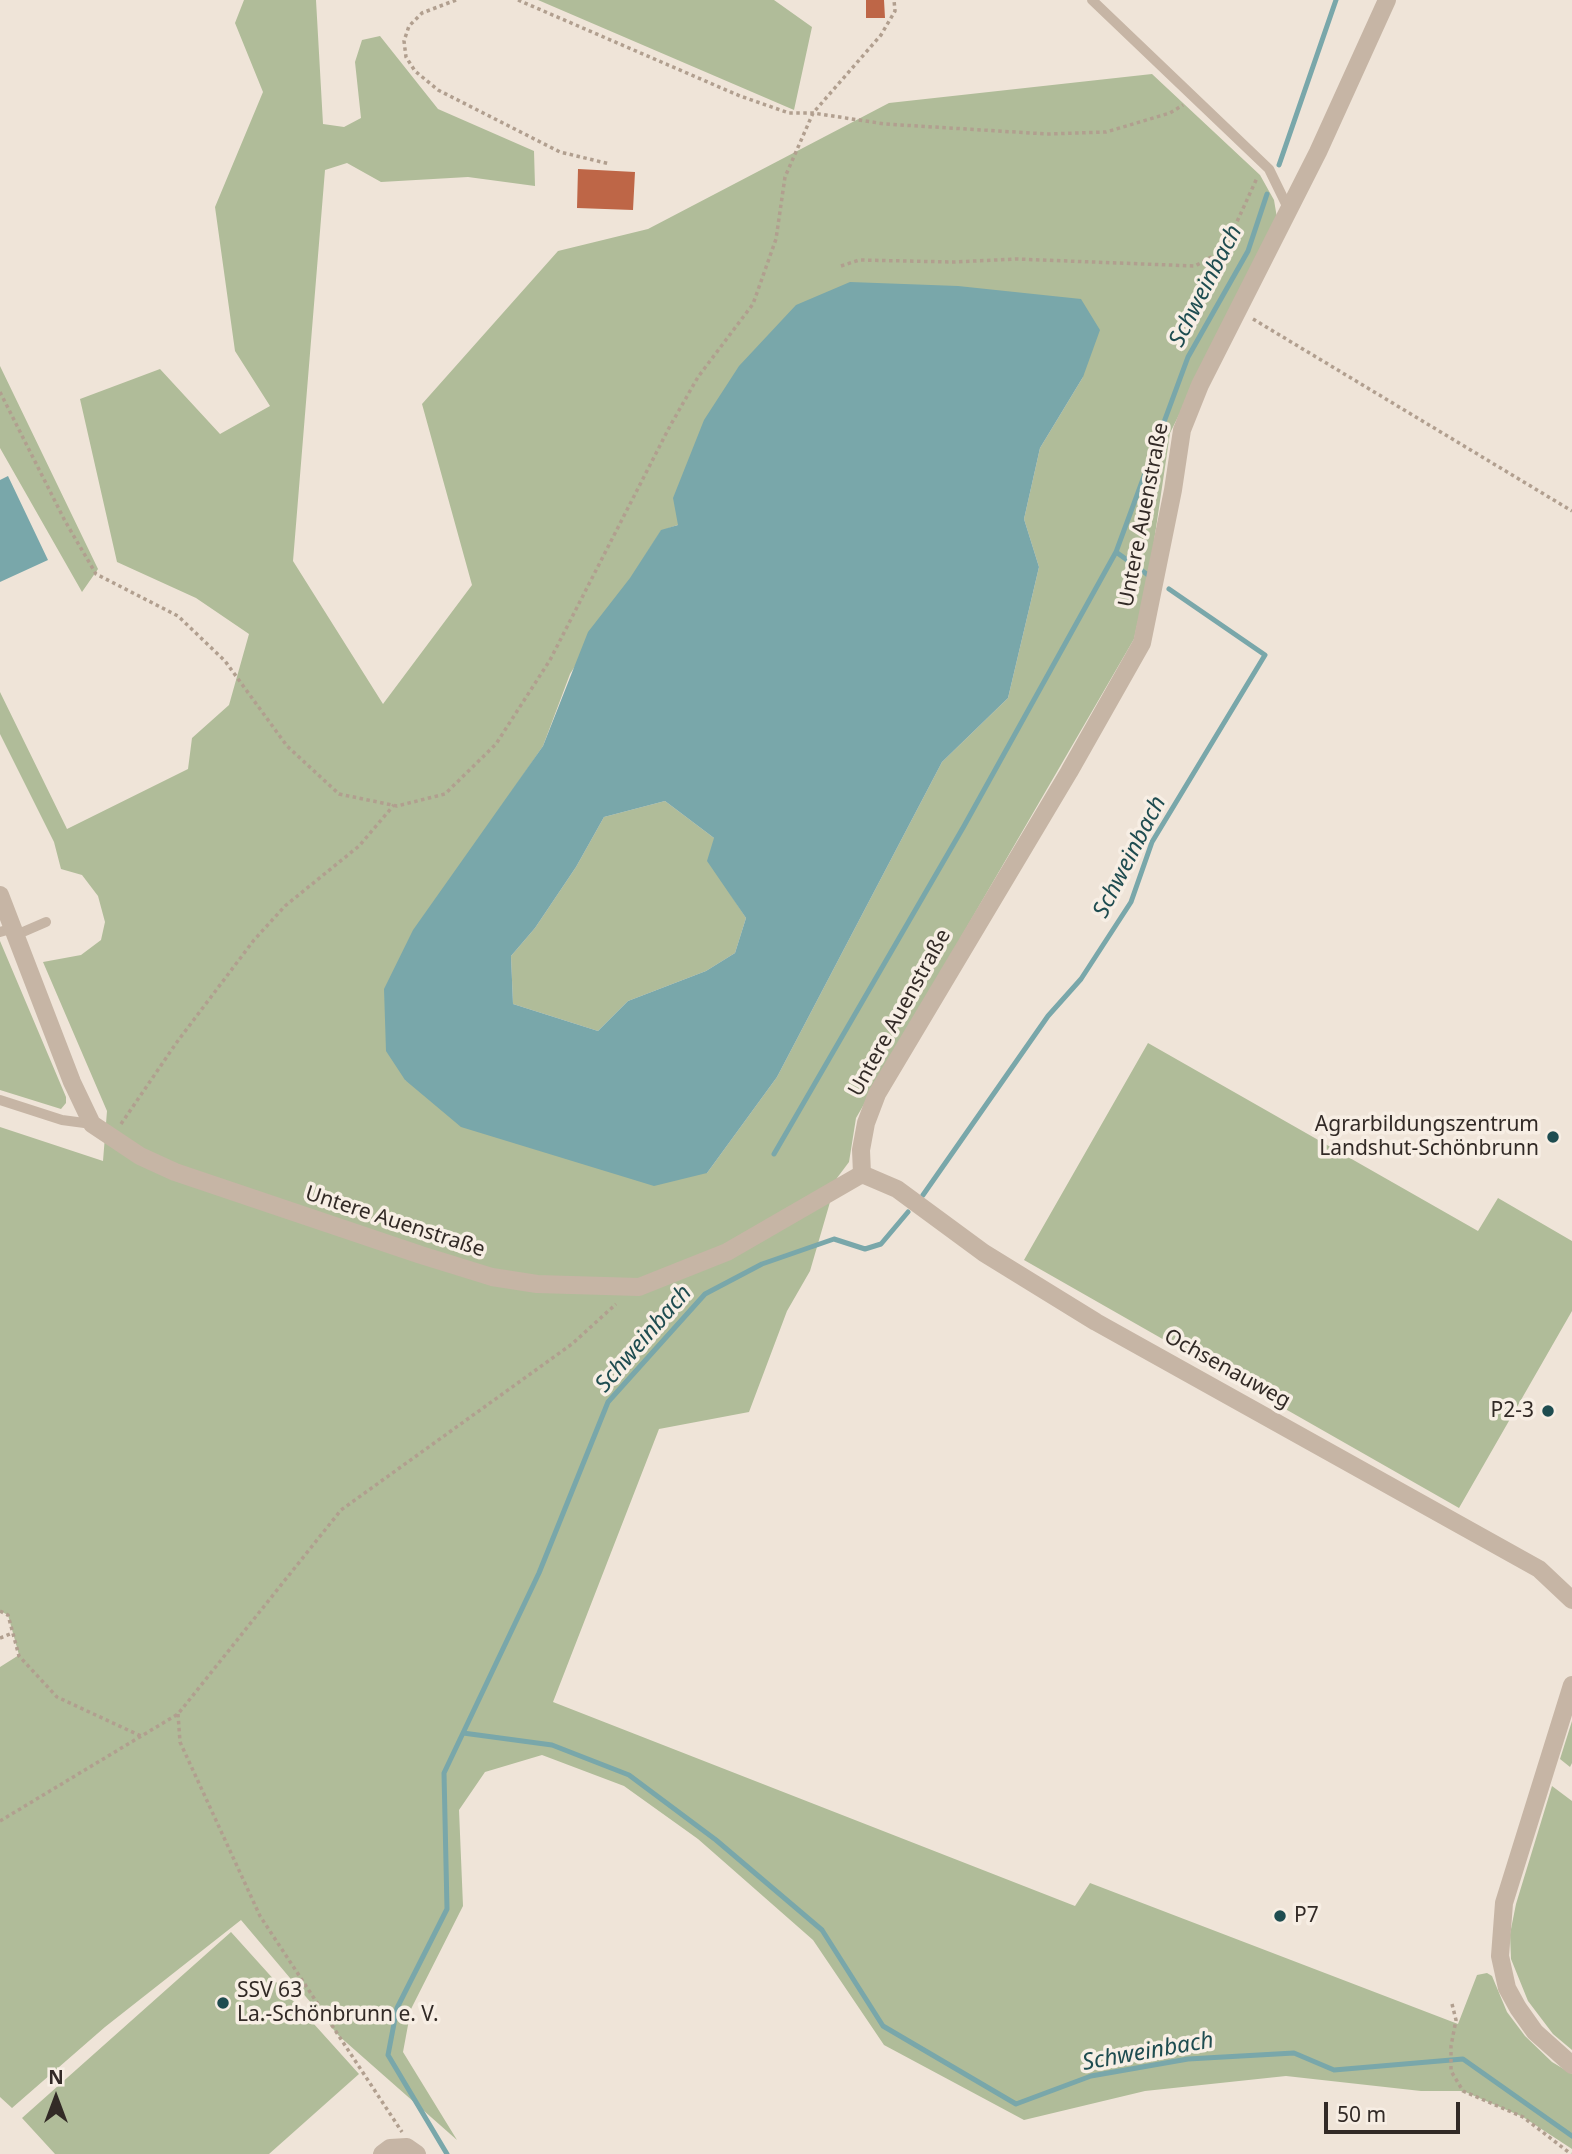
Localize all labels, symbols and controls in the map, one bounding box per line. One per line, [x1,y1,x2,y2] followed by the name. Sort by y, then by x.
[1164,221,1248,351] water label: Schweinbach
[1114,421,1174,609] street label: Untere Auenstraße
[1088,792,1172,922] water label: Schweinbach
[844,925,956,1101] street label: Untere Auenstraße
[1315,1112,1539,1162] place label: Agrarbildungszentrum Landshut-Schönbrunn
[1545,1129,1561,1145] marker: Agrarbildungszentrum Landshut-Schönbrunn
[302,1181,488,1263] street label: Untere Auenstraße
[590,1280,698,1398] water label: Schweinbach
[1160,1324,1294,1414] street label: Ochsenauweg
[1491,1398,1534,1424] place label: P2-3
[1540,1403,1556,1419] marker: P2-3
[1294,1903,1319,1929] place label: P7
[1272,1908,1288,1924] marker: P7
[237,1978,439,2028] place label: SSV 63 La.-Schönbrunn e. V.
[215,1995,231,2011] marker: SSV 63 La.-Schönbrunn e. V.
[1080,2027,1216,2077] water label: Schweinbach
[21,2063,91,2133] north arrow
[48,2064,64,2090] text: N
[1327,2088,1464,2132] scale bar
[1337,2100,1386,2128] text: 50 m

